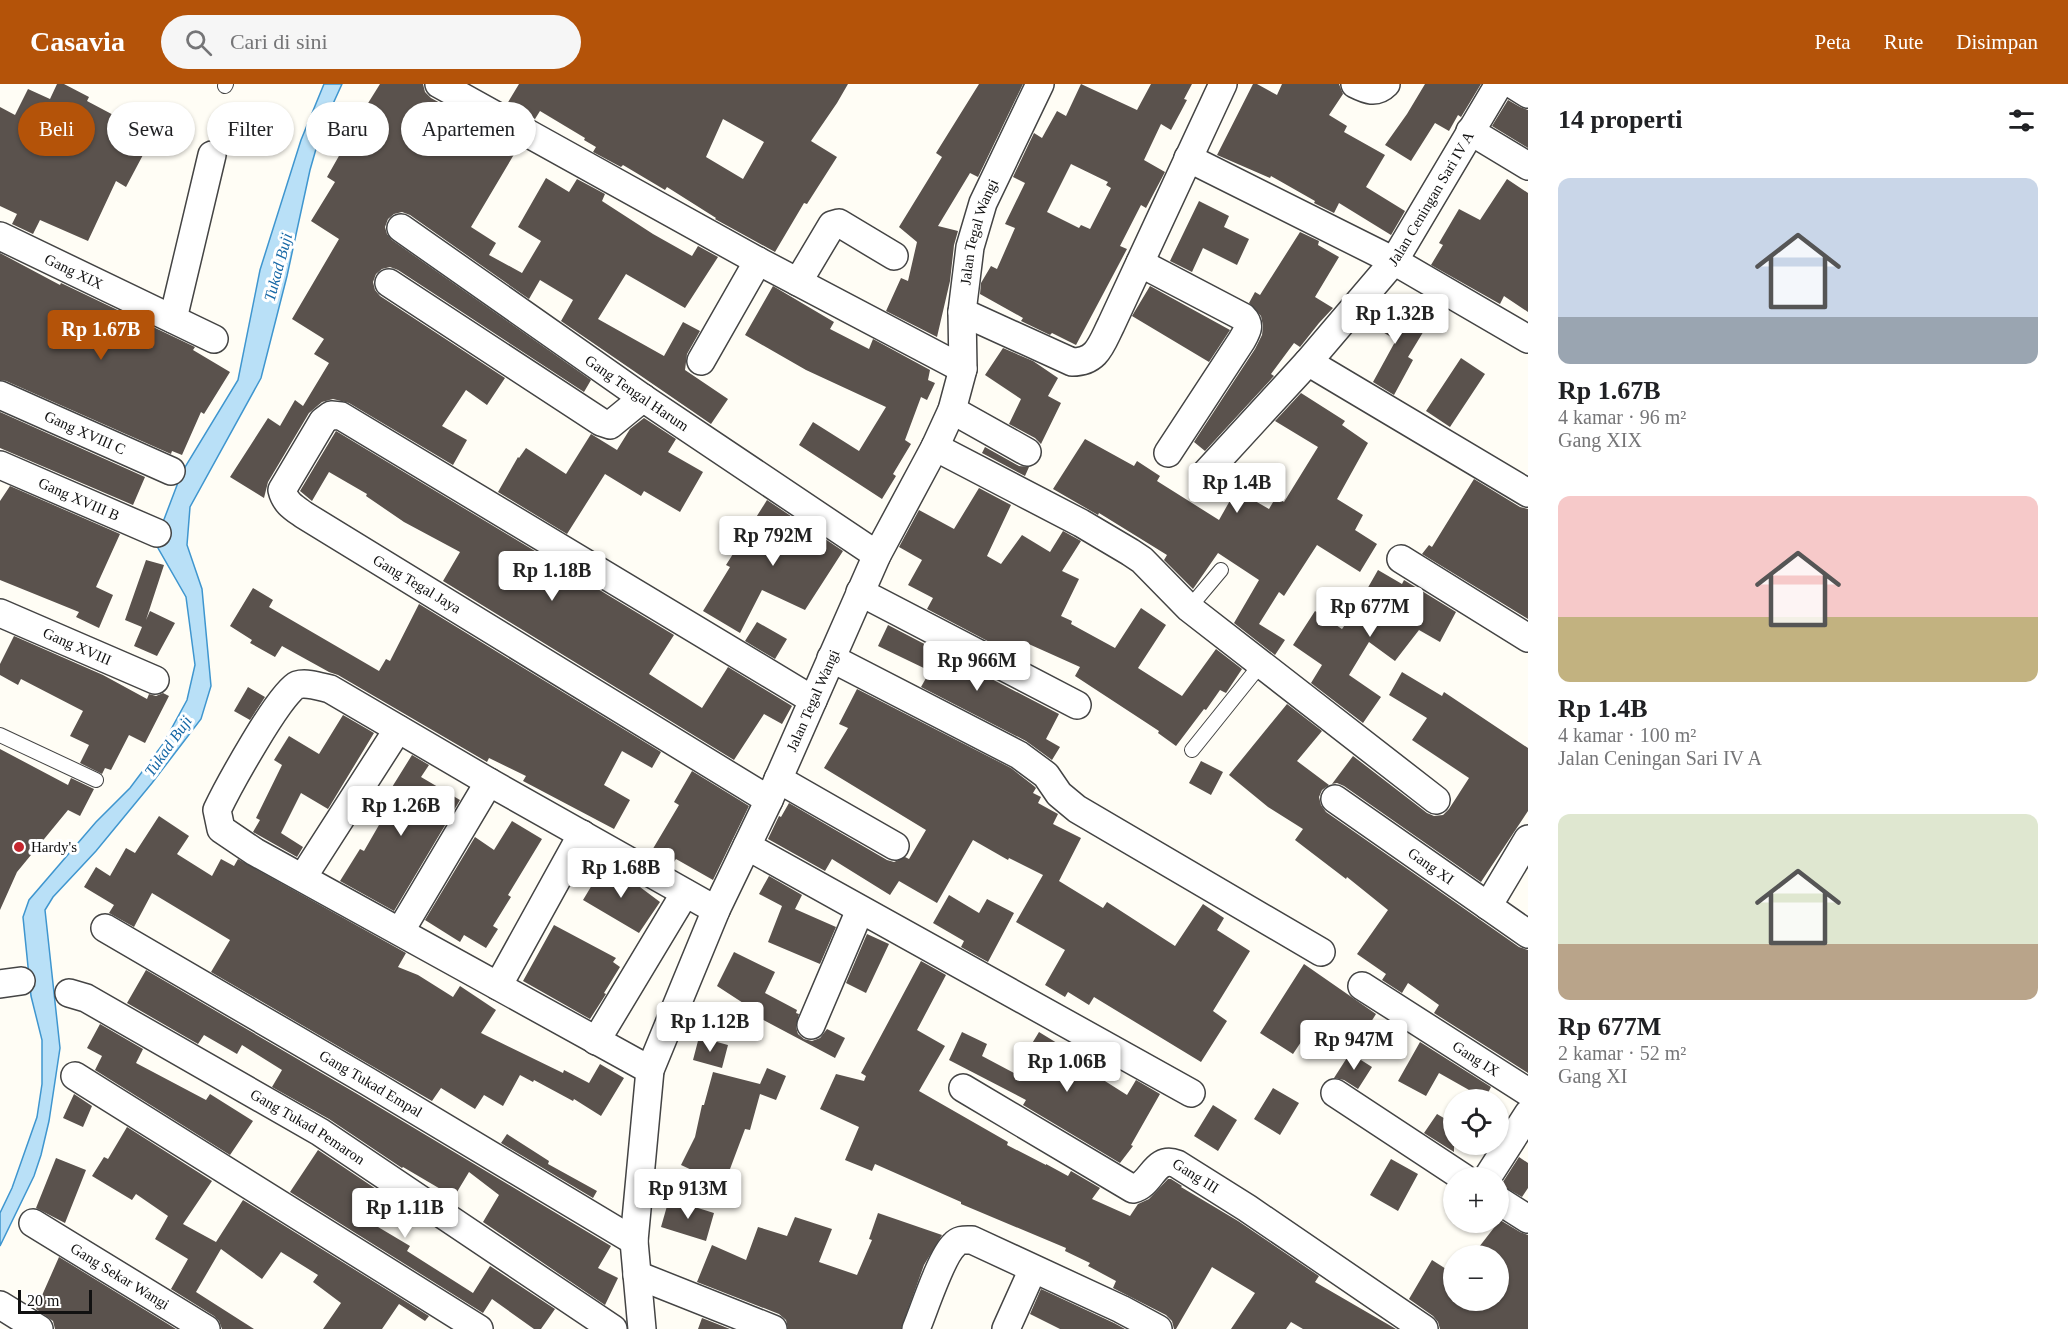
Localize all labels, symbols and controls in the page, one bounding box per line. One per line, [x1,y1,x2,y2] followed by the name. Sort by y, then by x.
[161,15,581,69] search box
[30,26,125,57] text: Casavia
[182,26,215,59] icon: search
[230,29,328,54] text: Cari di sini
[1815,30,1851,54] text: Peta
[1884,30,1923,54] text: Rute
[1956,30,2038,54] text: Disimpan
[18,102,95,156] chip: Beli
[107,102,195,156] chip: Sewa
[207,102,294,156] chip: Filter
[306,102,389,156] chip: Baru
[401,102,536,156] chip: Apartemen
[2005,104,2038,137] icon: filters
[1558,105,1682,134] text: 14 properti
[1385,128,1477,269] street label: Jalan Ceningan Sari IV A
[957,176,1001,286] street label: Jalan Tegal Wangi
[1744,217,1852,325] icon: home
[261,231,296,303] water label: Tukad Buji
[42,251,106,292] street label: Gang XIX
[1333,294,1457,345] pin: Rp 1.32B
[1356,302,1434,324] text: Rp 1.32B
[39,310,163,361] pin: Rp 1.67B
[62,318,140,340] text: Rp 1.67B
[582,352,692,435] street label: Gang Tengal Harum
[1558,376,1661,405] text: Rp 1.67B
[1558,406,1686,428] text: 4 kamar · 96 m²
[42,408,128,458] street label: Gang XVIII C
[1558,429,1642,451] text: Gang XIX
[1182,463,1292,514] pin: Rp 1.4B
[1203,471,1271,493] text: Rp 1.4B
[36,475,122,524] street label: Gang XVIII B
[718,516,828,567] pin: Rp 792M
[733,524,813,546] text: Rp 792M
[1744,535,1852,643] icon: home
[490,551,614,602] pin: Rp 1.18B
[370,552,464,617] street label: Gang Tegal Jaya
[513,559,591,581] text: Rp 1.18B
[1315,587,1425,638] pin: Rp 677M
[1330,595,1410,617] text: Rp 677M
[40,625,114,668] street label: Gang XVIII
[922,641,1032,692] pin: Rp 966M
[783,647,842,754] street label: Jalan Tegal Wangi
[937,649,1017,671] text: Rp 966M
[1558,694,1648,723] text: Rp 1.4B
[141,713,196,780] water label: Tukad Buji
[1558,724,1696,746] text: 4 kamar · 100 m²
[1558,747,1762,769] text: Jalan Ceningan Sari IV A
[339,786,463,837] pin: Rp 1.26B
[362,794,440,816] text: Rp 1.26B
[31,839,77,855] place label: Hardy's
[12,840,26,854] marker: Hardy's
[1405,845,1457,888] street label: Gang XI
[559,848,683,899] pin: Rp 1.68B
[1744,853,1852,961] icon: home
[582,856,660,878] text: Rp 1.68B
[648,1002,772,1053] pin: Rp 1.12B
[671,1010,749,1032] text: Rp 1.12B
[1558,1012,1661,1041] text: Rp 677M
[1299,1020,1409,1071] pin: Rp 947M
[1314,1028,1394,1050] text: Rp 947M
[1450,1038,1502,1080] street label: Gang IX
[1005,1042,1129,1093] pin: Rp 1.06B
[1558,1042,1686,1064] text: 2 kamar · 52 m²
[317,1047,425,1120] street label: Gang Tukad Empal
[1028,1050,1106,1072] text: Rp 1.06B
[1558,1065,1627,1087] text: Gang XI
[248,1086,368,1168] street label: Gang Tukad Pemaron
[1443,1089,1509,1311] map controls
[1443,1089,1509,1155] button: locate
[1170,1155,1222,1196] street label: Gang III
[1443,1167,1509,1233] button: +
[633,1169,743,1220] pin: Rp 913M
[648,1177,728,1199] text: Rp 913M
[343,1188,467,1239] pin: Rp 1.11B
[366,1196,444,1218] text: Rp 1.11B
[68,1240,172,1313] street label: Gang Sekar Wangi
[1443,1245,1509,1311] button: −
[18,1287,92,1314] scale bar
[27,1292,59,1309] text: 20 m

